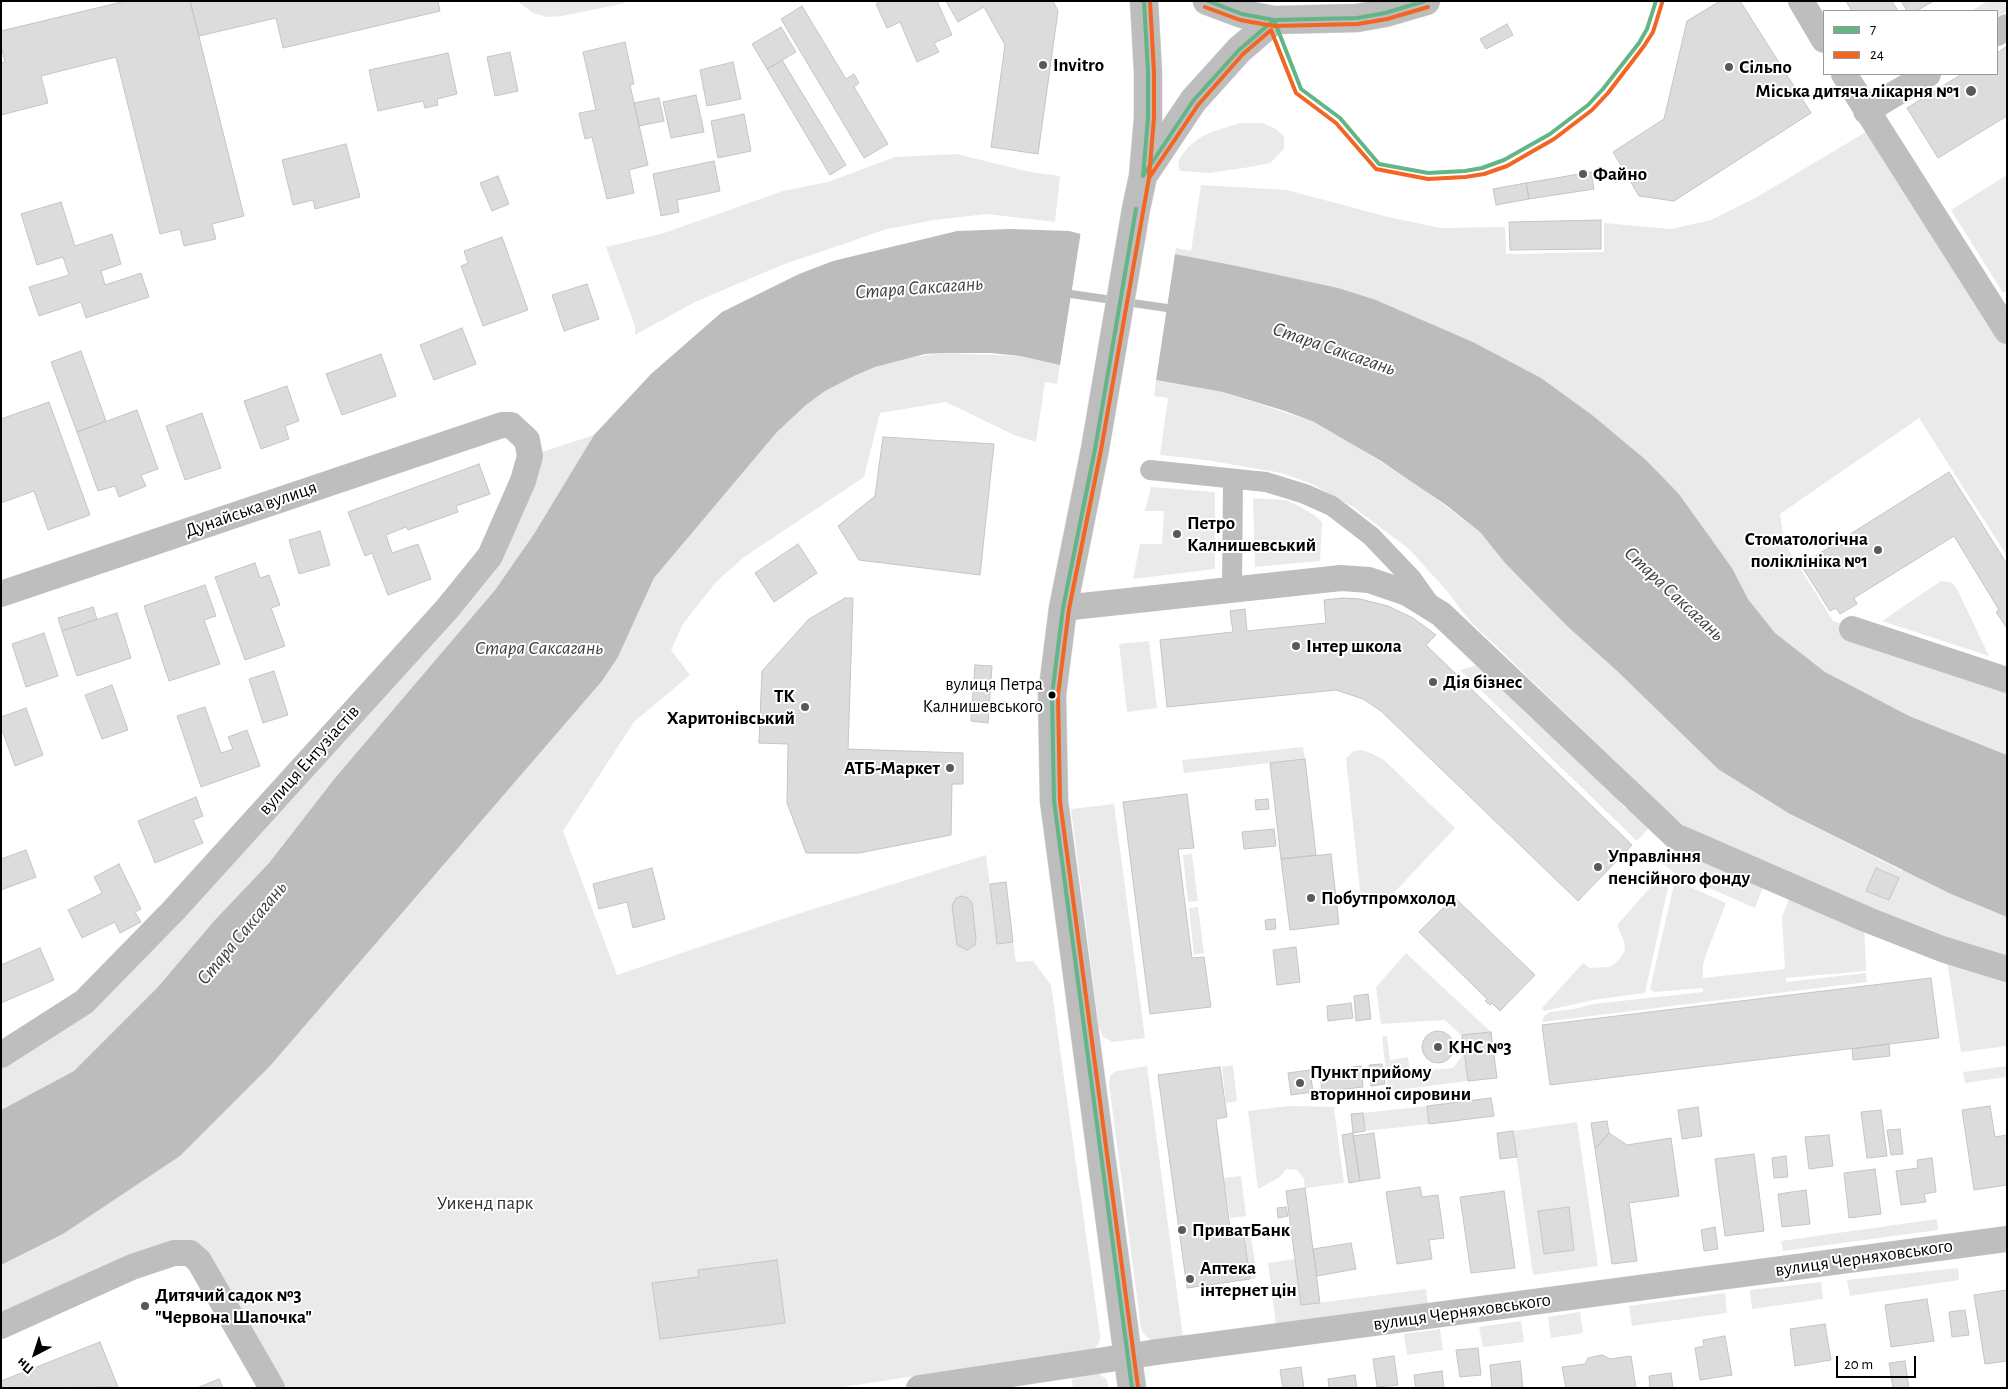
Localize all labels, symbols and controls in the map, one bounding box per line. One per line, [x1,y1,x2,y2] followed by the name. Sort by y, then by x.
[1823,10,1998,75] legend
[1870,22,1876,37] text: 7
[1870,47,1884,62] text: 24
[1053,54,1104,76] place label: Invitro
[1739,56,1792,78] place label: Сільпо
[1037,59,1049,71] marker: Invitro
[1723,61,1735,73] marker: Сільпо
[1755,80,1960,102] place label: Міська дитяча лікарня №1
[1964,84,1978,98] marker: Міська дитяча лікарня №1
[1593,163,1647,185] place label: Файно
[1577,168,1589,180] marker: Файно
[854,272,984,304] water label: Стара Саксагань
[1269,317,1399,381] water label: Стара Саксагань
[182,476,320,542] street label: Дунайська вулиця
[1187,512,1316,556] place label: Петро Калнишевський
[1171,528,1183,540] marker: Петро Калнишевський
[1745,528,1868,572] place label: Стоматологічна поліклініка №1
[1619,541,1729,647] water label: Стара Саксагань
[1872,544,1884,556] marker: Стоматологічна поліклініка №1
[1306,635,1402,657] place label: Інтер школа
[475,636,603,660] water label: Стара Саксагань
[1290,640,1302,652] marker: Інтер школа
[1443,671,1522,693] place label: Дія бізнес
[922,674,1043,716] place label: вулиця Петра Калнишевського
[1427,676,1439,688] marker: Дія бізнес
[667,685,795,729] place label: ТК Харитонівський
[1047,690,1057,700] marker: вулиця Петра Калнишевського
[254,700,364,820] street label: вулиця Ентузіастів
[799,701,811,713] marker: ТК Харитонівський
[844,757,940,779] place label: АТБ-Маркет
[944,762,956,774] marker: АТБ-Маркет
[1608,845,1750,889] place label: Управління пенсійного фонду
[1592,861,1604,873] marker: Управління пенсійного фонду
[192,876,292,990] water label: Стара Саксагань
[1321,887,1456,909] place label: Побутпромхолод
[1305,892,1317,904] marker: Побутпромхолод
[1448,1036,1512,1058] place label: КНС №3
[1432,1041,1444,1053] marker: КНС №3
[1310,1061,1471,1105] place label: Пункт прийому вторинної сировини
[1294,1077,1306,1089] marker: Пункт прийому вторинної сировини
[437,1192,533,1214] park label: Уикенд парк
[1192,1219,1290,1241] place label: ПриватБанк
[1176,1224,1188,1236] marker: ПриватБанк
[1774,1234,1954,1282] street label: вулиця Черняховського
[1200,1257,1297,1301] place label: Аптека інтернет цін
[1184,1273,1196,1285] marker: Аптека інтернет цін
[155,1284,312,1328] place label: Дитячий садок №3 "Червона Шапочка"
[1372,1288,1552,1336] street label: вулиця Черняховського
[139,1300,151,1312] marker: Дитячий садок №3 "Червона Шапочка"
[10,1329,60,1379] north arrow
[1838,1346,1918,1378] scale bar
[14,1355,36,1376] text: Пн
[1844,1357,1873,1372] text: 20 m

